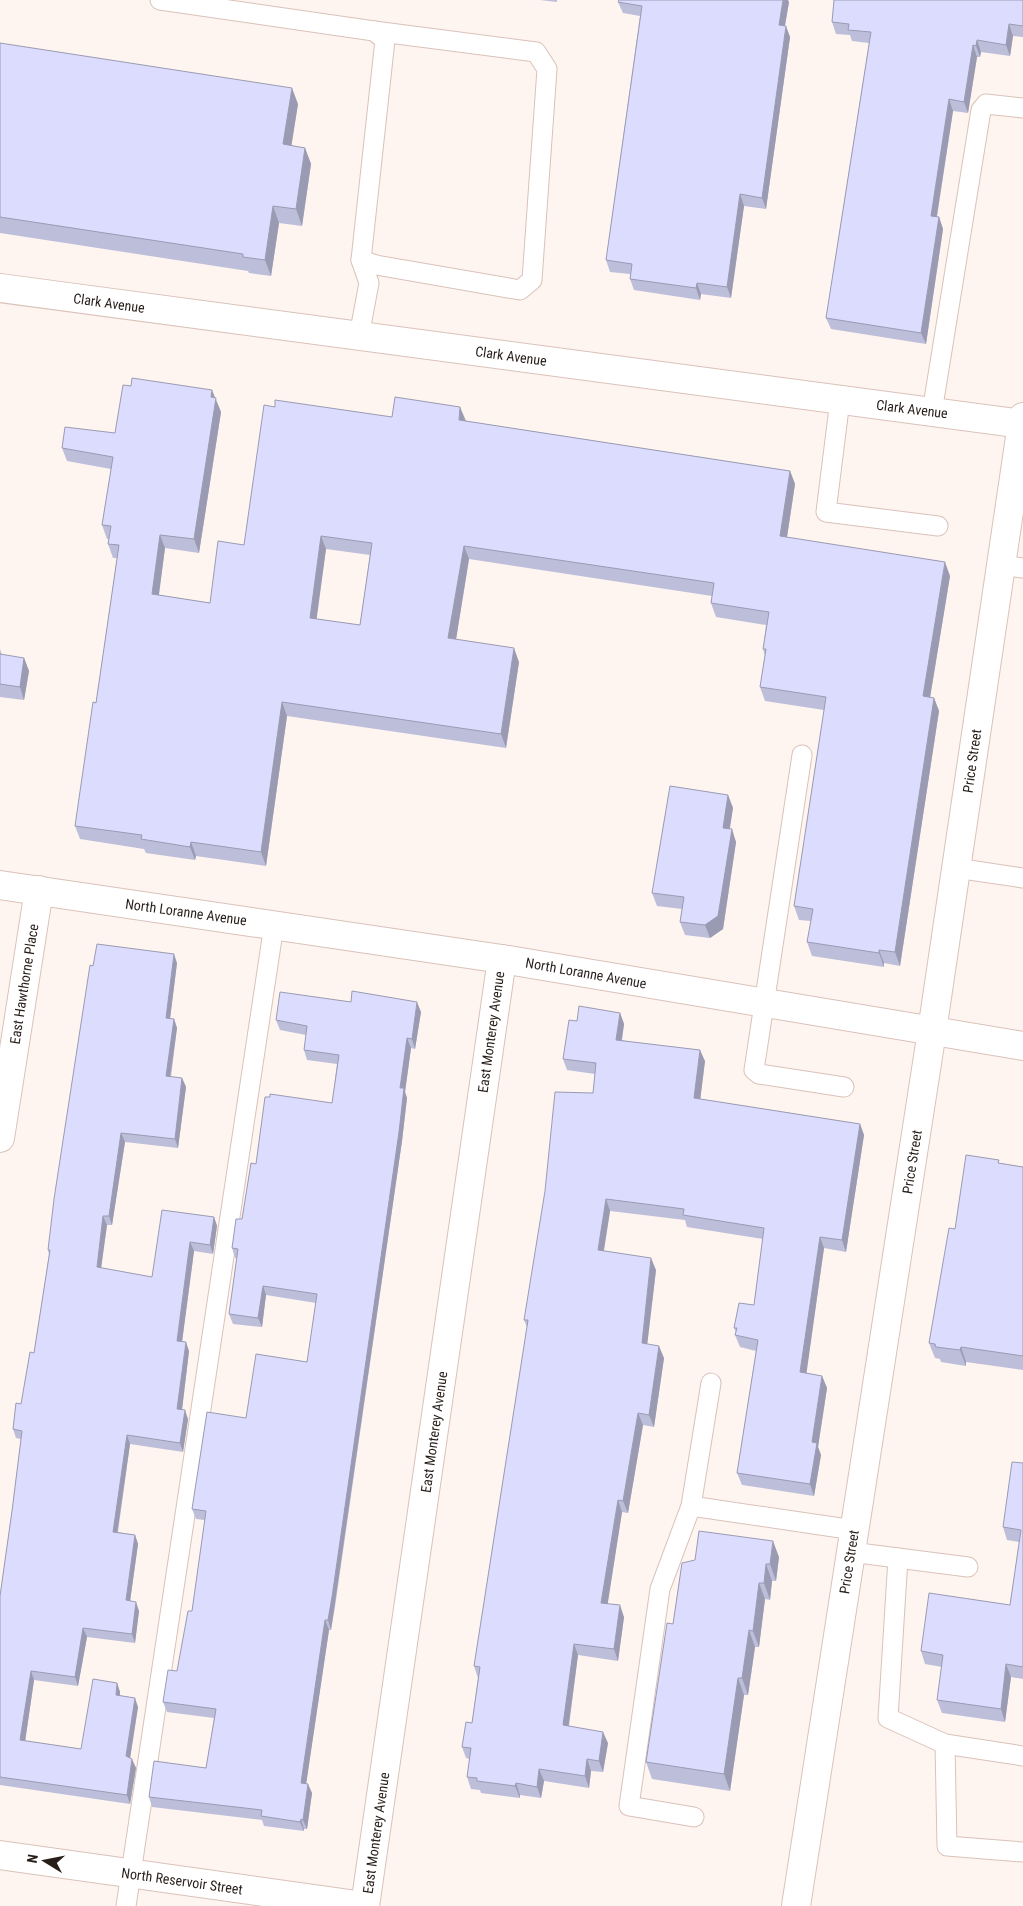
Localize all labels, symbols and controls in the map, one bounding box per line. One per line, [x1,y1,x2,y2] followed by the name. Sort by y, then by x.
[72,290,146,316] street label: Clark Avenue
[474,343,548,369] street label: Clark Avenue
[875,397,949,421] street label: Clark Avenue
[960,728,984,794] street label: Price Street
[124,896,248,929] street label: North Loranne Avenue
[7,922,41,1045] street label: East Hawthorne Place
[524,954,648,992] street label: North Loranne Avenue
[475,970,508,1094] street label: East Monterey Avenue
[899,1129,925,1195] street label: Price Street
[418,1370,451,1494] street label: East Monterey Avenue
[836,1529,862,1595] street label: Price Street
[360,1771,393,1895] street label: East Monterey Avenue
[20,1836,70,1886] north arrow
[24,1853,41,1864] text: N
[120,1865,244,1897] street label: North Reservoir Street

